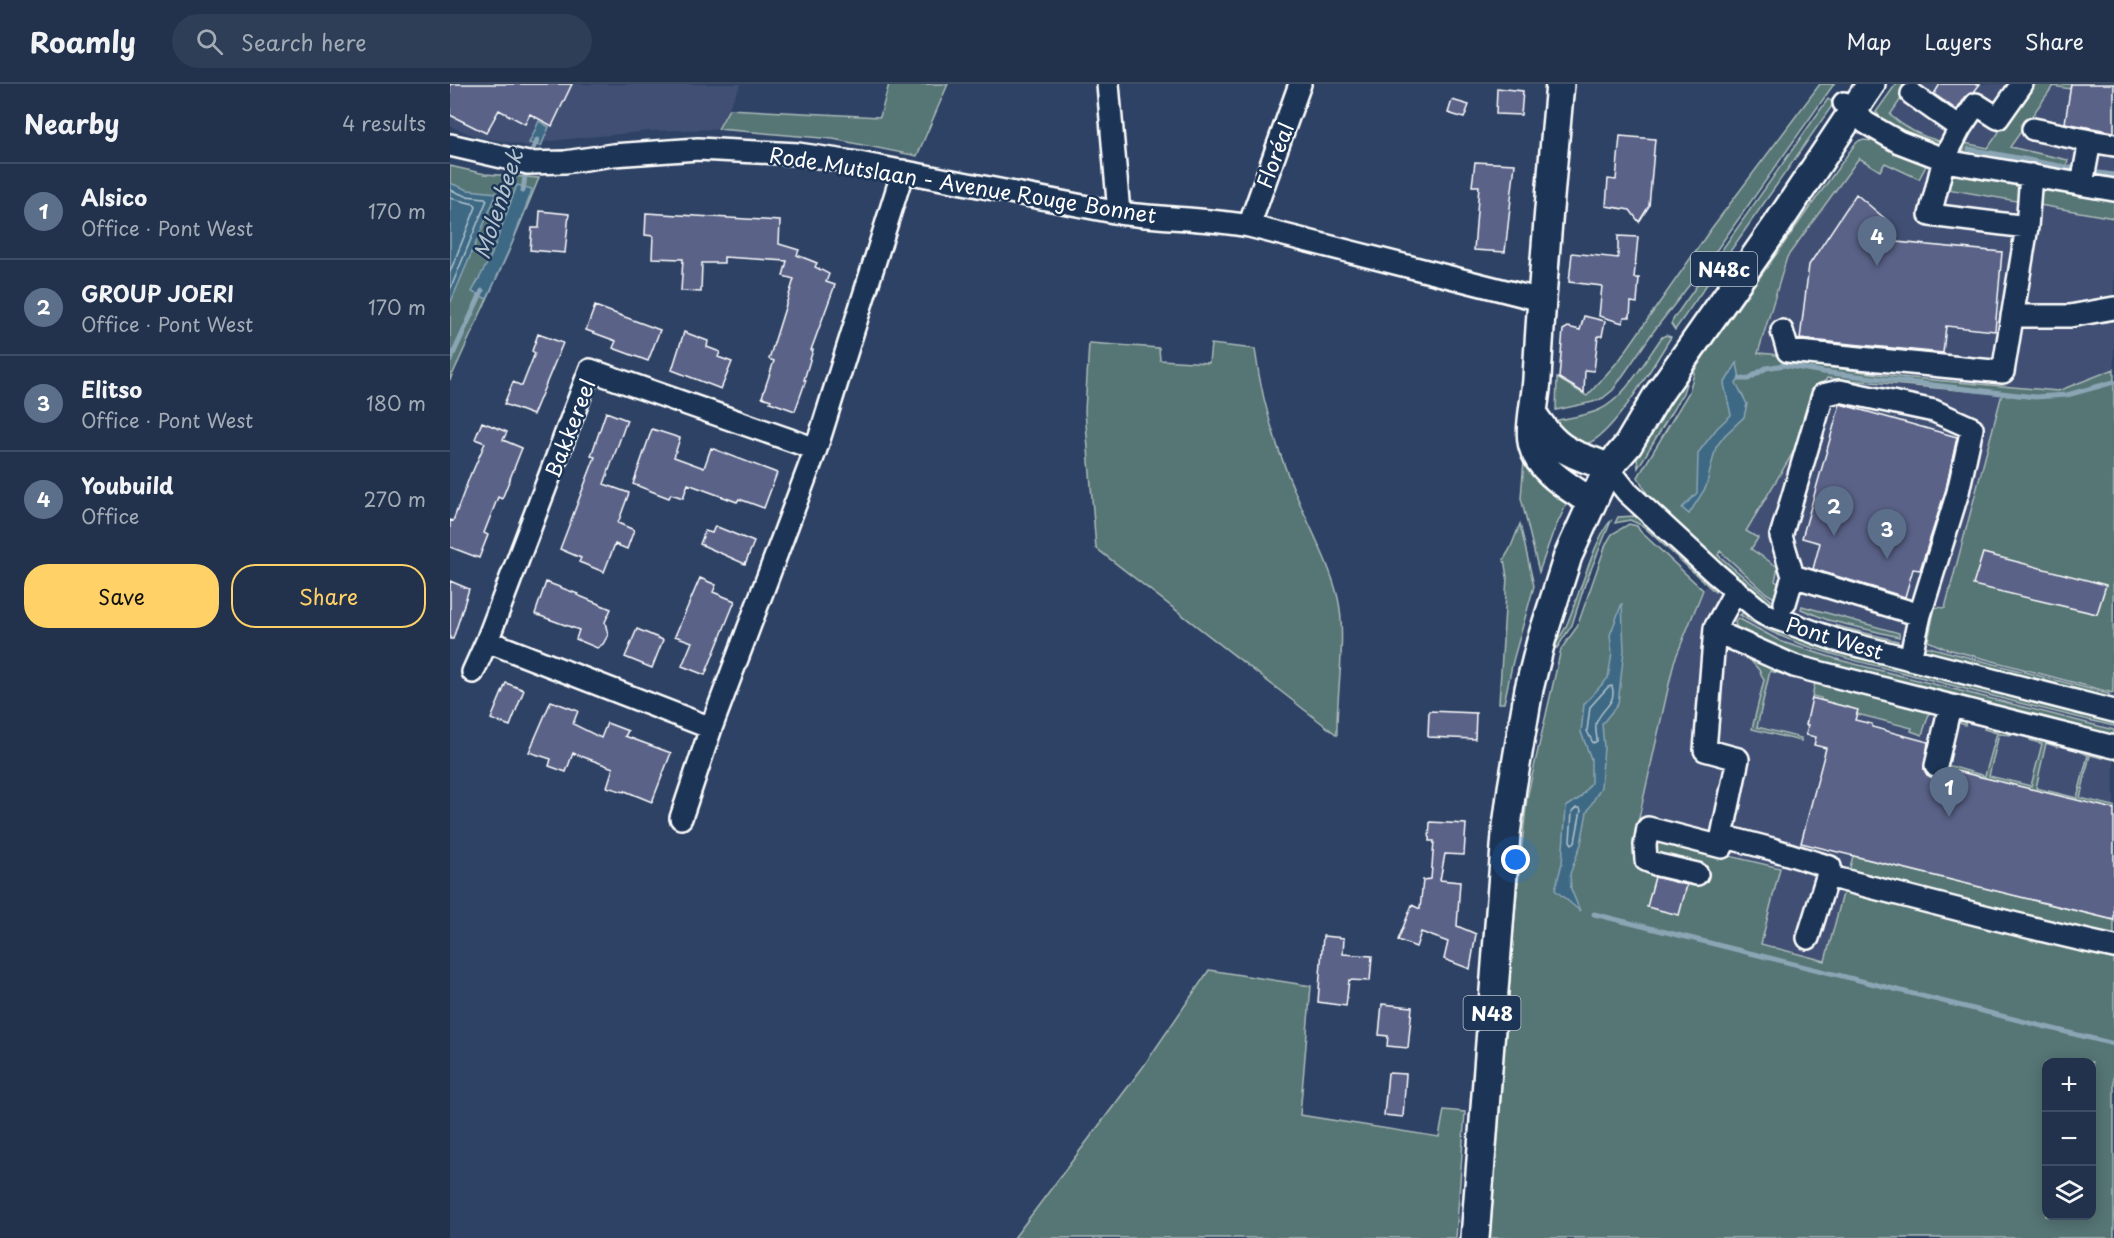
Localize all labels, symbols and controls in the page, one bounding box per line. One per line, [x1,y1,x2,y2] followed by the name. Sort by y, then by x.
[172,14,592,68] search box
[30,20,136,63] text: Roamly
[193,25,226,58] icon: search
[241,25,367,58] text: Search here
[1847,25,1891,57] text: Map
[1924,25,1992,57] text: Layers
[2025,25,2084,57] text: Share
[24,104,119,143] text: Nearby
[342,108,426,138] text: 4 results
[1247,118,1301,192] street label: Floréal
[767,138,1159,230] street label: Rode Mutslaan - Avenue Rouge Bonnet
[464,144,531,263] water label: Molenbeek
[81,180,147,213] text: Alsico
[39,196,48,226] text: 1
[368,196,426,226] text: 170 m
[81,213,253,243] text: Office · Pont West
[1858,216,1896,266] pin: 4
[1691,252,1757,286] road number: N48c
[81,276,234,309] text: GROUP JOERI
[36,292,51,322] text: 2
[368,292,426,322] text: 170 m
[81,309,253,339] text: Office · Pont West
[81,372,142,405] text: Elitso
[535,374,603,482] street label: Bakkereel
[37,388,50,418] text: 3
[366,388,426,418] text: 180 m
[81,405,253,435] text: Office · Pont West
[81,468,174,501] text: Youbuild
[37,484,50,514] text: 4
[363,484,426,514] text: 270 m
[1814,486,1854,536] pin: 2
[81,501,139,531] text: Office
[1868,510,1906,559] pin: 3
[24,564,219,628] button: Save
[231,564,426,628] button: Share
[1782,607,1888,667] street label: Pont West
[1930,768,1968,817] pin: 1
[1501,845,1530,874] your location
[1464,996,1520,1030] road number: N48
[2042,1058,2096,1220] map controls
[2042,1058,2096,1112] button: +
[2042,1112,2096,1166] button: −
[2042,1166,2096,1220] button: layers

